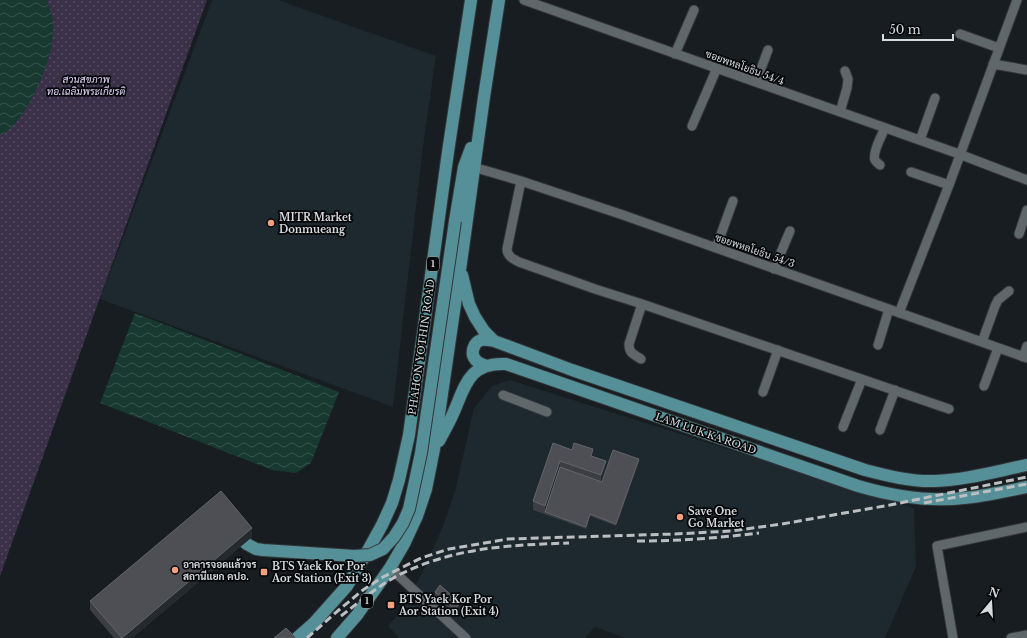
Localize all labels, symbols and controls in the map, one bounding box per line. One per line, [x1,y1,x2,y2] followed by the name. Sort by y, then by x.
[883,16,953,42] scale bar
[889,22,921,37] text: 50 m
[704,47,786,88] street label: ซอยพหลโยธิน 54/4
[47,73,126,98] park label: สวนสุขภาพ ทอ.เฉลิมพระเกียรติ
[279,211,352,236] place label: MITR Market Donmueang
[266,218,276,228] marker: MITR Market Donmueang
[713,231,796,270] street label: ซอยพหลโยธิน 54/3
[427,257,439,271] road number: 1
[406,278,437,416] street label: PHAHON YOTHIN ROAD
[653,410,758,457] street label: LAM LUK KA ROAD
[688,505,744,530] place label: Save One Go Market
[675,512,685,522] marker: Save One Go Market
[183,558,257,583] place label: อาคารจอดแล้วจร สถานีแยก คปอ.
[271,560,372,585] place label: BTS Yaek Kor Por Aor Station (Exit 3)
[170,565,180,575] marker: อาคารจอดแล้วจร สถานีแยก คปอ.
[259,567,269,577] marker: BTS Yaek Kor Por Aor Station (Exit 3)
[971,582,1011,622] north arrow
[987,584,1002,601] text: N
[398,593,499,618] place label: BTS Yaek Kor Por Aor Station (Exit 4)
[361,594,373,608] road number: 1
[386,600,396,610] marker: BTS Yaek Kor Por Aor Station (Exit 4)

